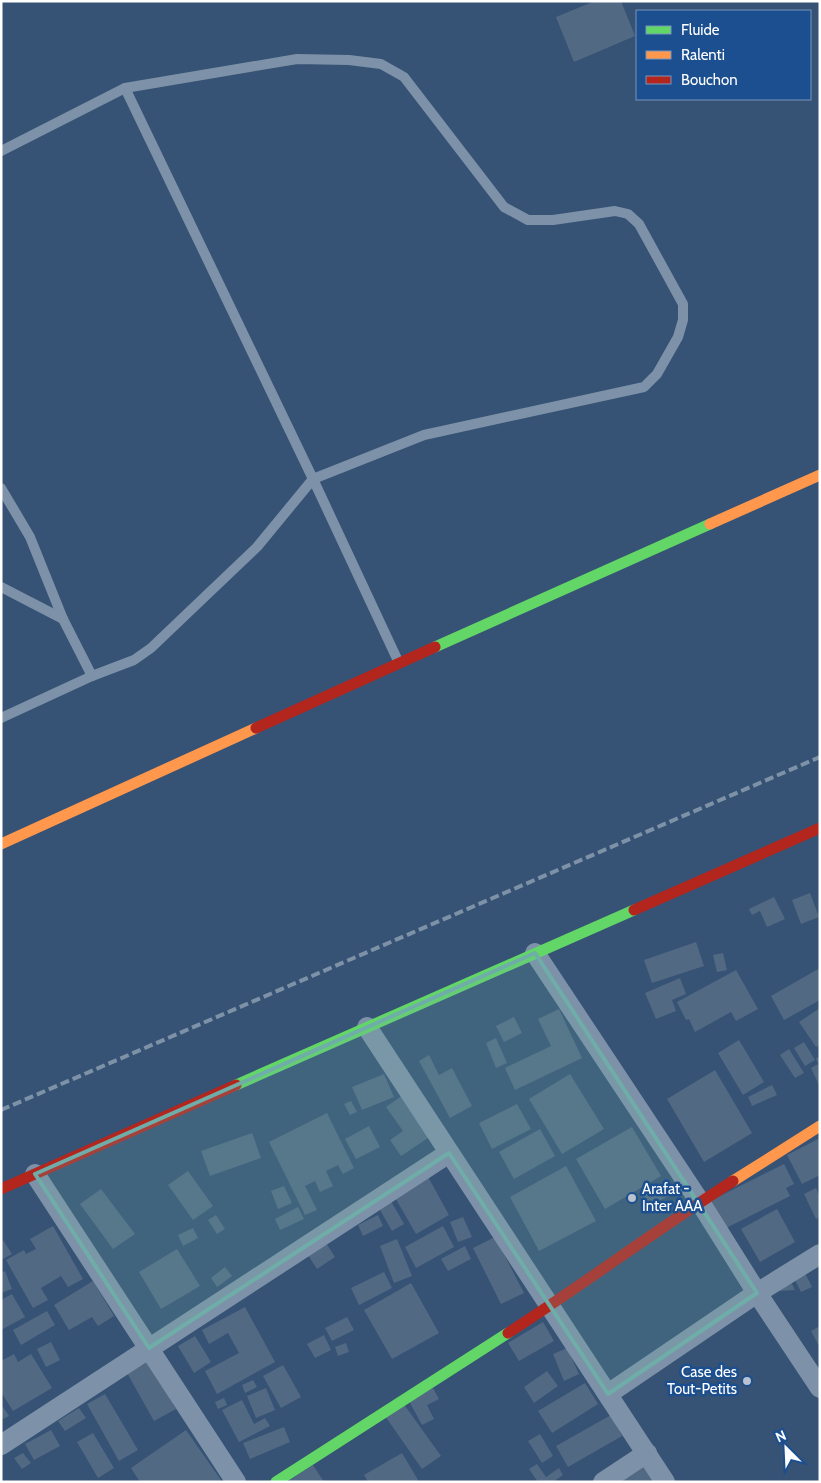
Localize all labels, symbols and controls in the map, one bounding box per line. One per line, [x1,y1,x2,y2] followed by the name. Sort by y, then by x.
[636,10,811,100] legend
[681,21,720,39] text: Fluide
[681,46,725,64] text: Ralenti
[681,71,738,89] text: Bouchon
[642,1180,703,1215] place label: Arafat - Inter AAA
[626,1192,638,1204] marker: Arafat - Inter AAA
[667,1363,737,1398] place label: Case des Tout-Petits
[741,1375,753,1387] marker: Case des Tout-Petits
[761,1423,811,1473] north arrow
[773,1426,789,1446] text: N

